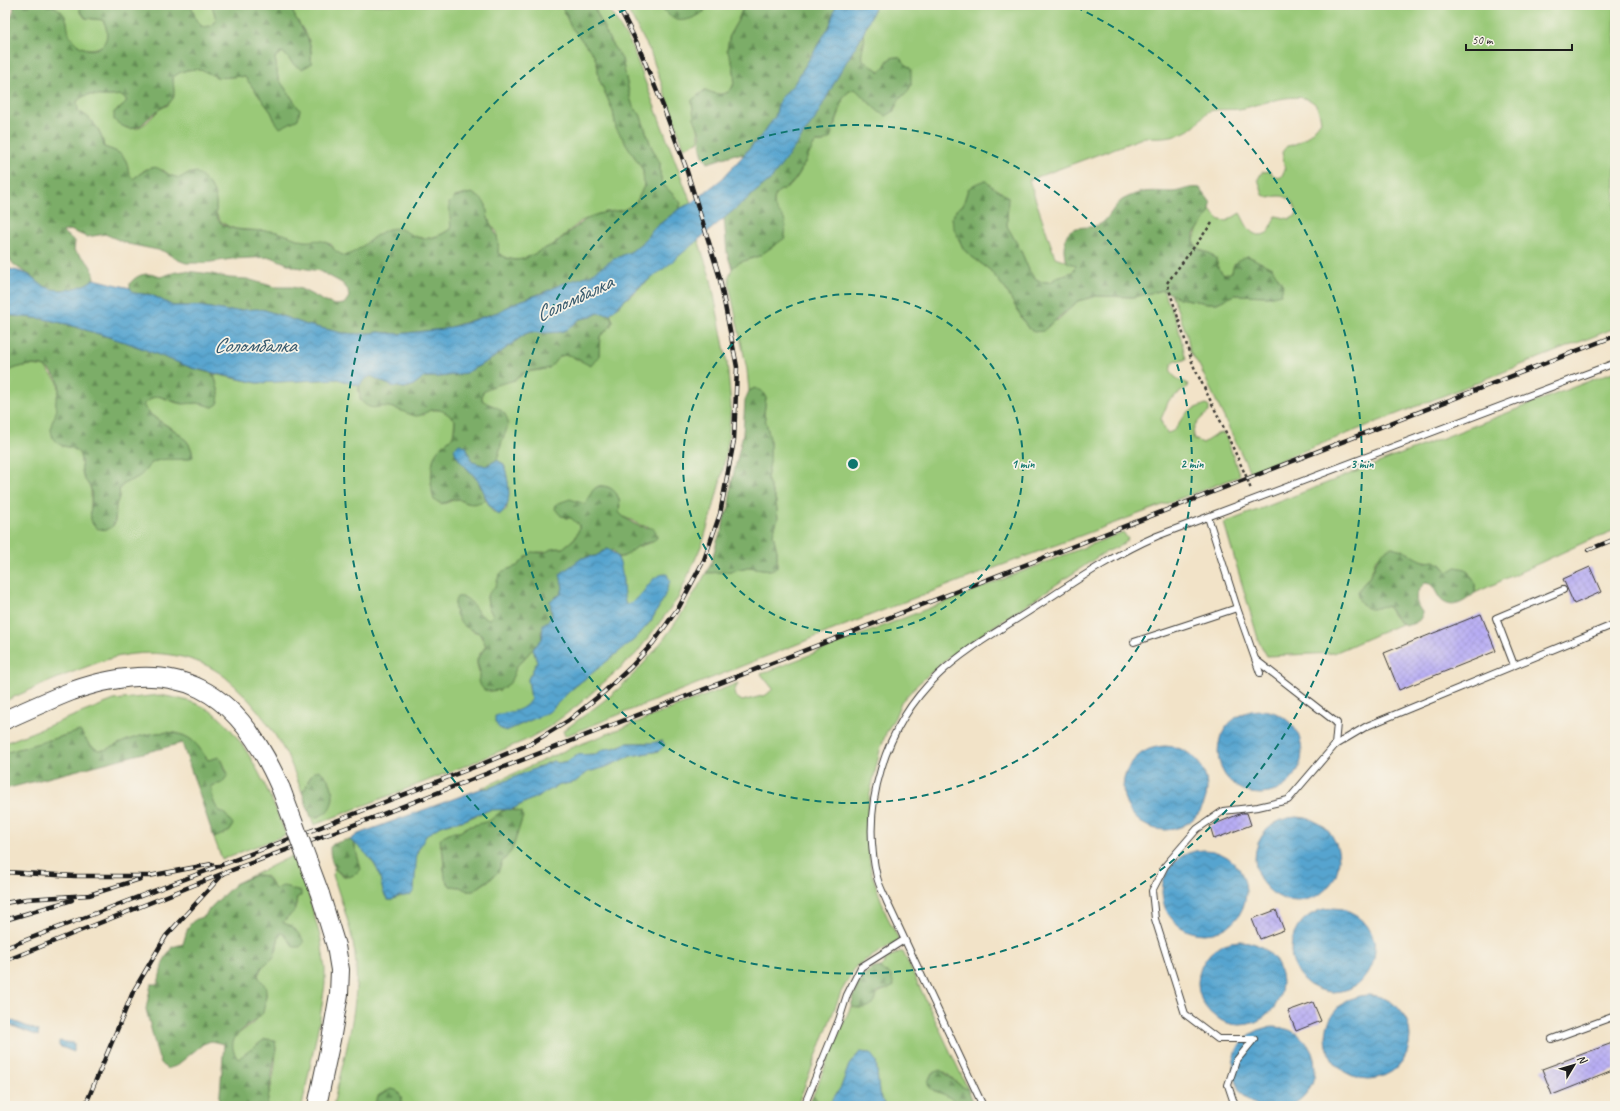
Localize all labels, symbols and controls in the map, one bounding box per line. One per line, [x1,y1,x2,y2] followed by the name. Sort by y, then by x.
[1466,26,1572,52] scale bar
[1472,32,1494,48] text: 50 m
[531,268,619,327] water label: Соломбалка
[214,332,298,358] water label: Соломбалка
[1012,456,1035,472] text: 1 min
[1181,456,1204,472] text: 2 min
[1351,456,1374,472] text: 3 min
[846,457,860,471] centre of rings
[1554,1045,1594,1085] north arrow
[1574,1052,1591,1068] text: N

